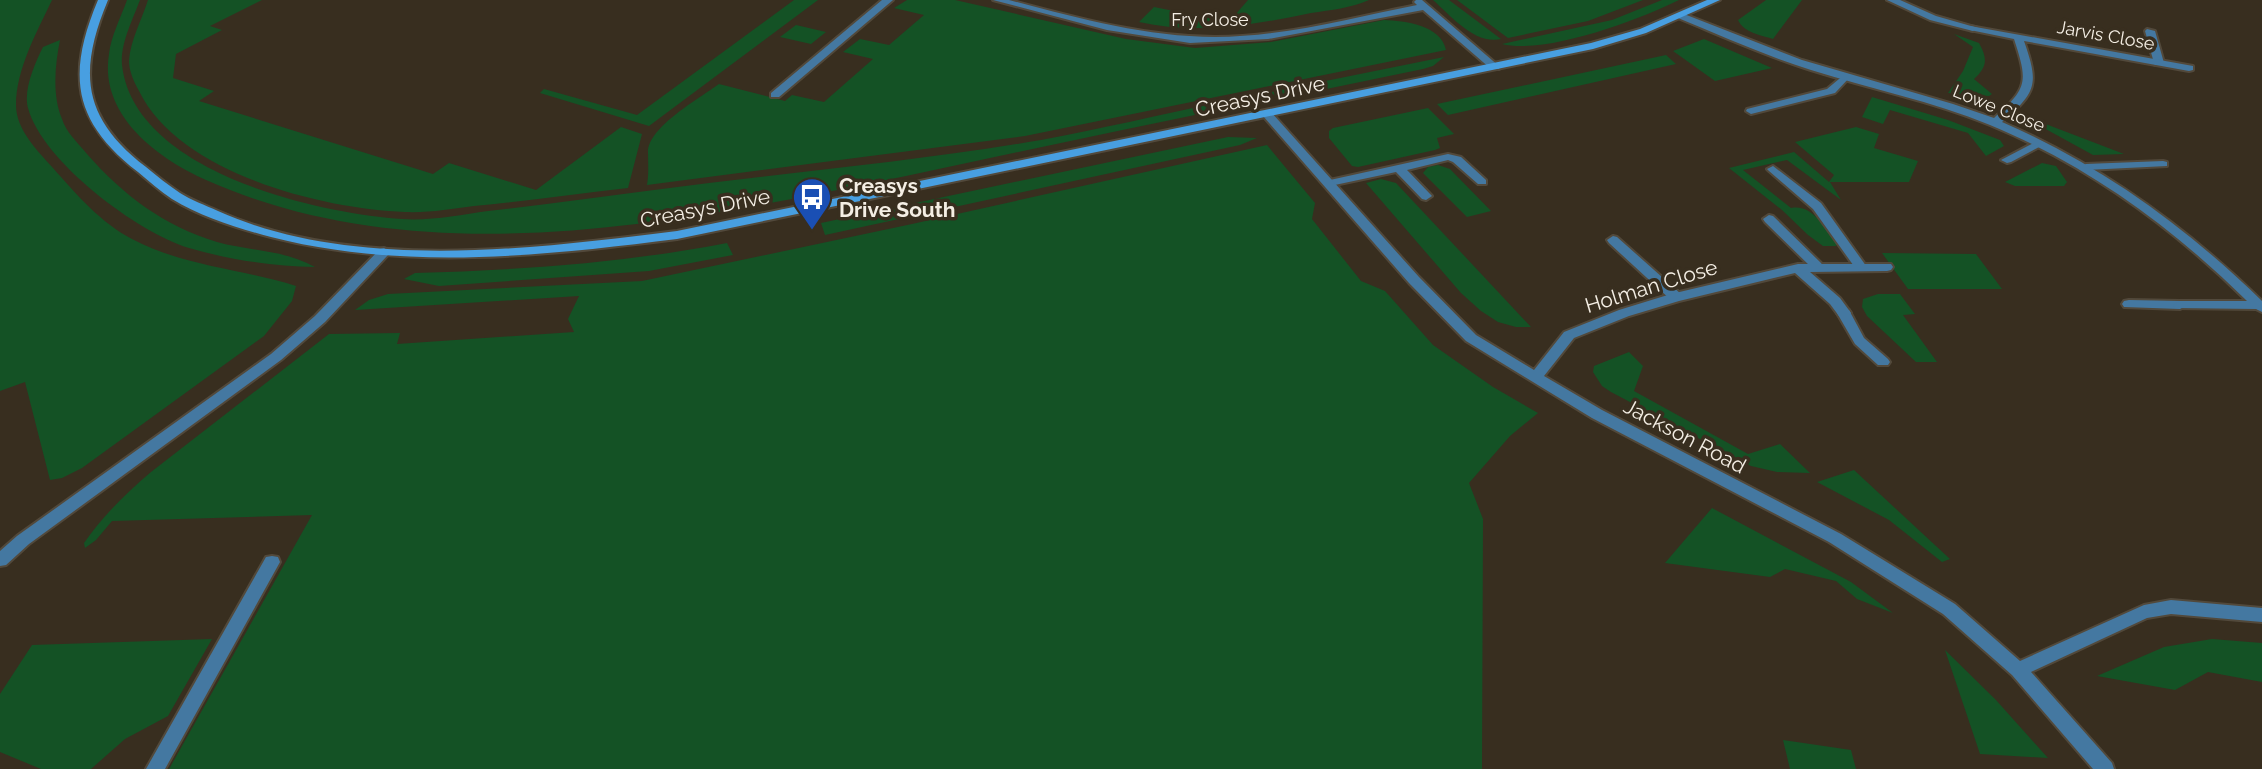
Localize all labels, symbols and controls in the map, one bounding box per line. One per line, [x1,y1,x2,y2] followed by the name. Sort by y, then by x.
[1171,9,1249,30] street label: Fry Close
[2056,16,2157,54] street label: Jarvis Close
[1193,70,1327,122] street label: Creasys Drive
[1950,80,2048,136] street label: Lowe Close
[839,173,956,222] place label: Creasys Drive South
[791,176,833,231] bus stop icon: Creasys Drive South
[638,183,772,233] street label: Creasys Drive
[1582,254,1720,318] street label: Holman Close
[1620,393,1750,479] street label: Jackson Road

